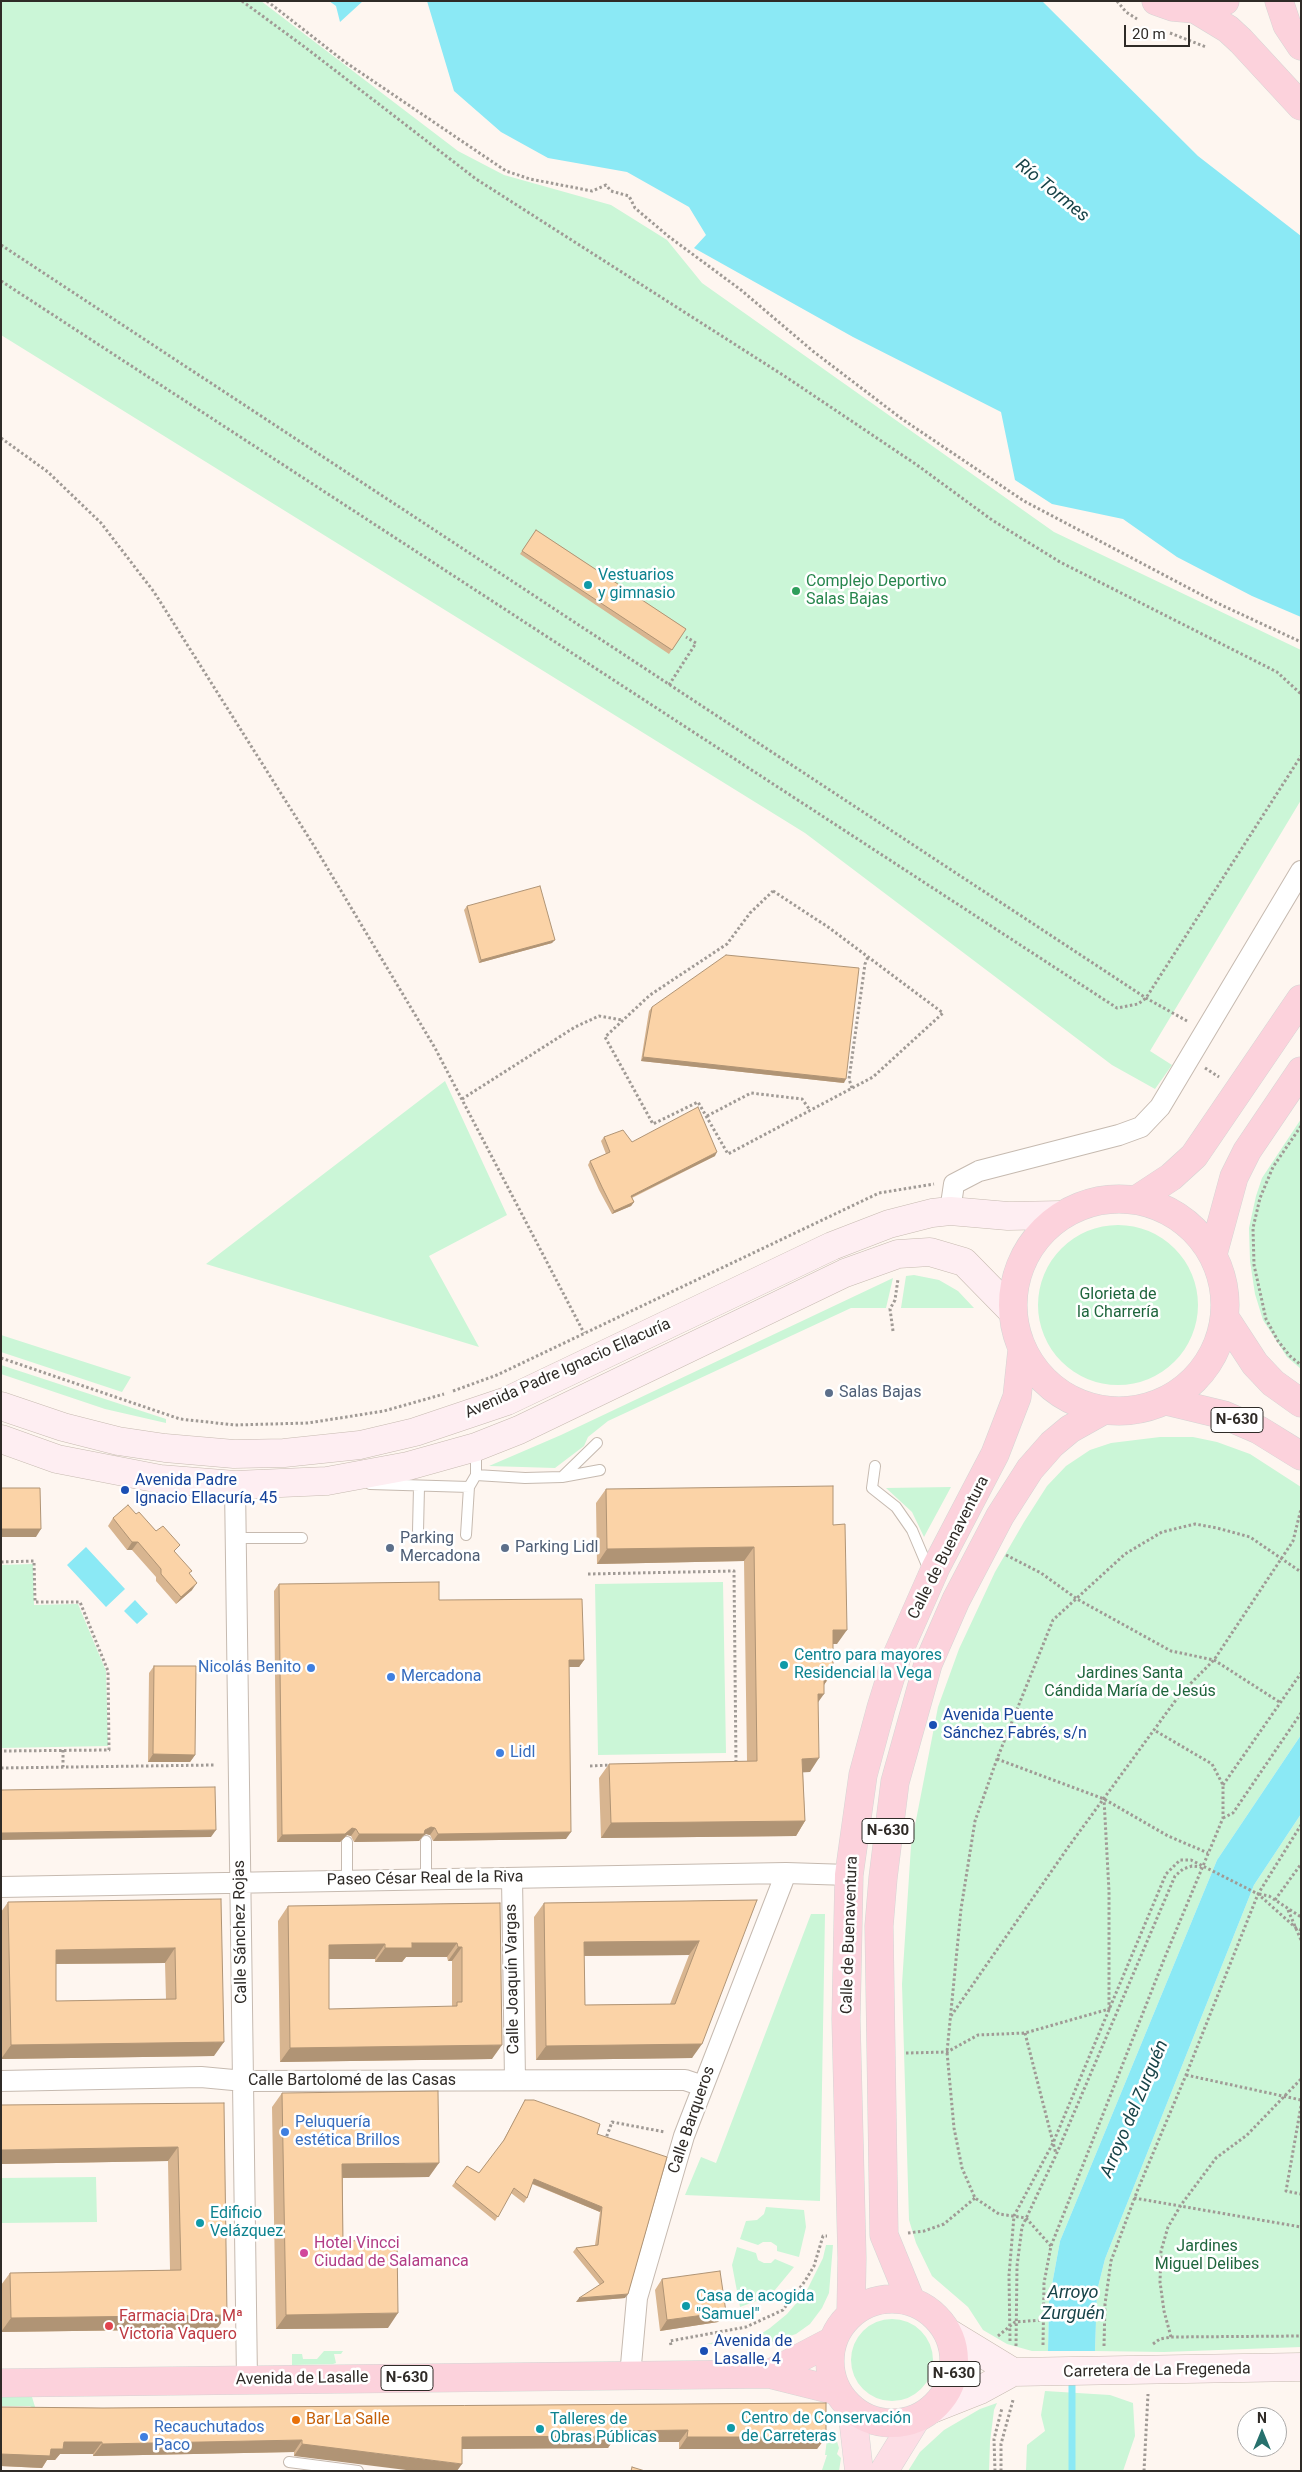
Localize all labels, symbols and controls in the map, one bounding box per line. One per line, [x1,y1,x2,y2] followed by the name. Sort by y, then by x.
[1127,15,1193,47] scale bar
[1132,25,1166,43] text: 20 m
[1011,155,1093,227] water label: Río Tormes
[598,566,675,604] place label: Vestuarios y gimnasio
[806,572,947,610] place label: Complejo Deportivo Salas Bajas
[582,579,594,591] marker: Vestuarios y gimnasio
[790,585,802,597] marker: Complejo Deportivo Salas Bajas
[1077,1285,1159,1323] park label: Glorieta de la Charrería
[462,1315,674,1423] street label: Avenida Padre Ignacio Ellacuría
[839,1383,921,1403] place label: Salas Bajas
[823,1387,835,1399] marker: Salas Bajas
[1211,1408,1263,1432] road number: N-630
[135,1471,277,1509] place label: Avenida Padre Ignacio Ellacuría, 45
[904,1473,994,1623] street label: Calle de Buenaventura
[119,1484,131,1496] marker: Avenida Padre Ignacio Ellacuría, 45
[400,1529,480,1567] place label: Parking Mercadona
[515,1538,598,1558] place label: Parking Lidl
[384,1542,396,1554] marker: Parking Mercadona
[499,1542,511,1554] marker: Parking Lidl
[794,1646,942,1684] place label: Centro para mayores Residencial la Vega
[198,1658,301,1678] place label: Nicolás Benito
[778,1659,790,1671] marker: Centro para mayores Residencial la Vega
[305,1662,317,1674] marker: Nicolás Benito
[1044,1664,1216,1702] park label: Jardines Santa Cándida María de Jesús
[401,1667,481,1687] place label: Mercadona
[385,1671,397,1683] marker: Mercadona
[943,1706,1087,1744] place label: Avenida Puente Sánchez Fabrés, s/n
[927,1719,939,1731] marker: Avenida Puente Sánchez Fabrés, s/n
[510,1743,535,1763] place label: Lidl
[494,1747,506,1759] marker: Lidl
[862,1818,914,1844] road number: N-630
[838,1856,862,2014] street label: Calle de Buenaventura
[230,1860,252,2004] street label: Calle Sánchez Rojas
[326,1868,524,1890] street label: Paseo César Real de la Riva
[502,1904,524,2054] street label: Calle Joaquín Vargas
[1096,2037,1174,2181] water label: Arroyo del Zurguén
[665,2064,719,2176] street label: Calle Barqueros
[248,2071,456,2091] street label: Calle Bartolomé de las Casas
[295,2113,400,2151] place label: Peluquería estética Brillos
[279,2126,291,2138] marker: Peluquería estética Brillos
[210,2204,283,2242] place label: Edificio Velázquez
[194,2217,206,2229] marker: Edificio Velázquez
[314,2234,469,2272] place label: Hotel Vincci Ciudad de Salamanca
[1155,2237,1259,2275] park label: Jardines Miguel Delibes
[298,2247,310,2259] marker: Hotel Vincci Ciudad de Salamanca
[1041,2282,1105,2324] water label: Arroyo Zurguén
[696,2287,814,2325] place label: Casa de acogida "Samuel"
[680,2300,692,2312] marker: Casa de acogida "Samuel"
[119,2307,243,2345] place label: Farmacia Dra. Mª Victoria Vaquero
[103,2320,115,2332] marker: Farmacia Dra. Mª Victoria Vaquero
[714,2332,792,2370] place label: Avenida de Lasalle, 4
[698,2345,710,2357] marker: Avenida de Lasalle, 4
[1063,2360,1251,2382] street label: Carretera de La Fregeneda
[928,2362,980,2386] road number: N-630
[381,2366,433,2390] road number: N-630
[236,2368,368,2390] street label: Avenida de Lasalle
[1237,2407,1287,2457] north arrow
[741,2409,911,2447] place label: Centro de Conservación de Carreteras
[306,2410,390,2430] place label: Bar La Salle
[550,2410,657,2448] place label: Talleres de Obras Públicas
[1257,2410,1267,2426] text: N
[290,2414,302,2426] marker: Bar La Salle
[154,2418,265,2456] place label: Recauchutados Paco
[725,2422,737,2434] marker: Centro de Conservación de Carreteras
[534,2423,546,2435] marker: Talleres de Obras Públicas
[138,2431,150,2443] marker: Recauchutados Paco

